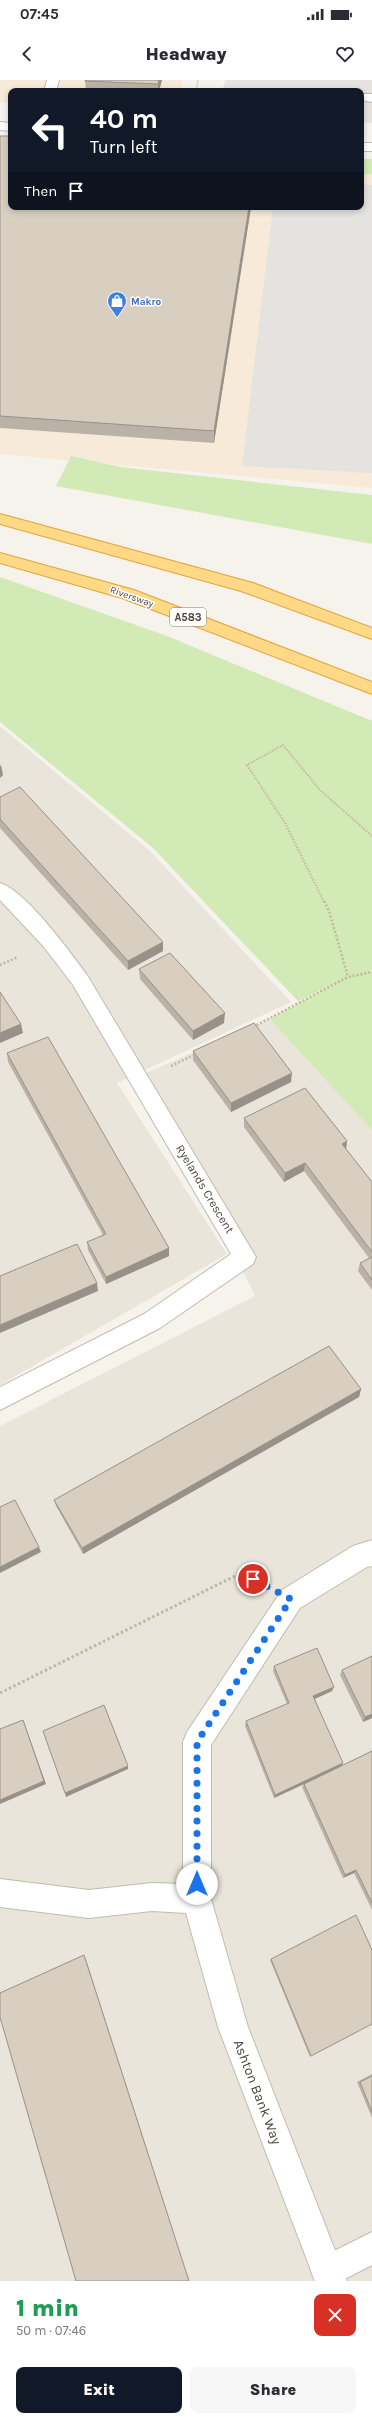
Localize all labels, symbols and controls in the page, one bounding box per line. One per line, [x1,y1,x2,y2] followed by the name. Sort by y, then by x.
[20,5,59,23] text: 07:45
[16,43,38,65] icon: back
[145,43,227,65] text: Headway
[334,43,356,65] icon: heart
[90,102,158,135] text: 40 m
[24,104,76,156] icon: left
[90,136,158,158] text: Turn left
[65,180,87,202] icon: arrive
[24,182,57,200] text: Then
[106,290,128,318] shop icon: Makro
[131,296,161,308] place label: Makro
[108,584,155,610] street label: Riversway
[170,608,206,626] road number: A583
[173,1142,237,1236] street label: Ryelands Crescent
[236,1562,270,1596] pin
[242,1568,264,1590] icon: arrive
[176,1863,218,1905] position arrow
[230,2037,286,2147] street label: Ashton Bank Way
[16,2294,79,2322] text: 1 min
[314,2294,356,2336] button: close
[16,2323,86,2338] text: 50 m · 07:46
[16,2367,182,2413] button: Exit
[190,2367,356,2413] button: Share

